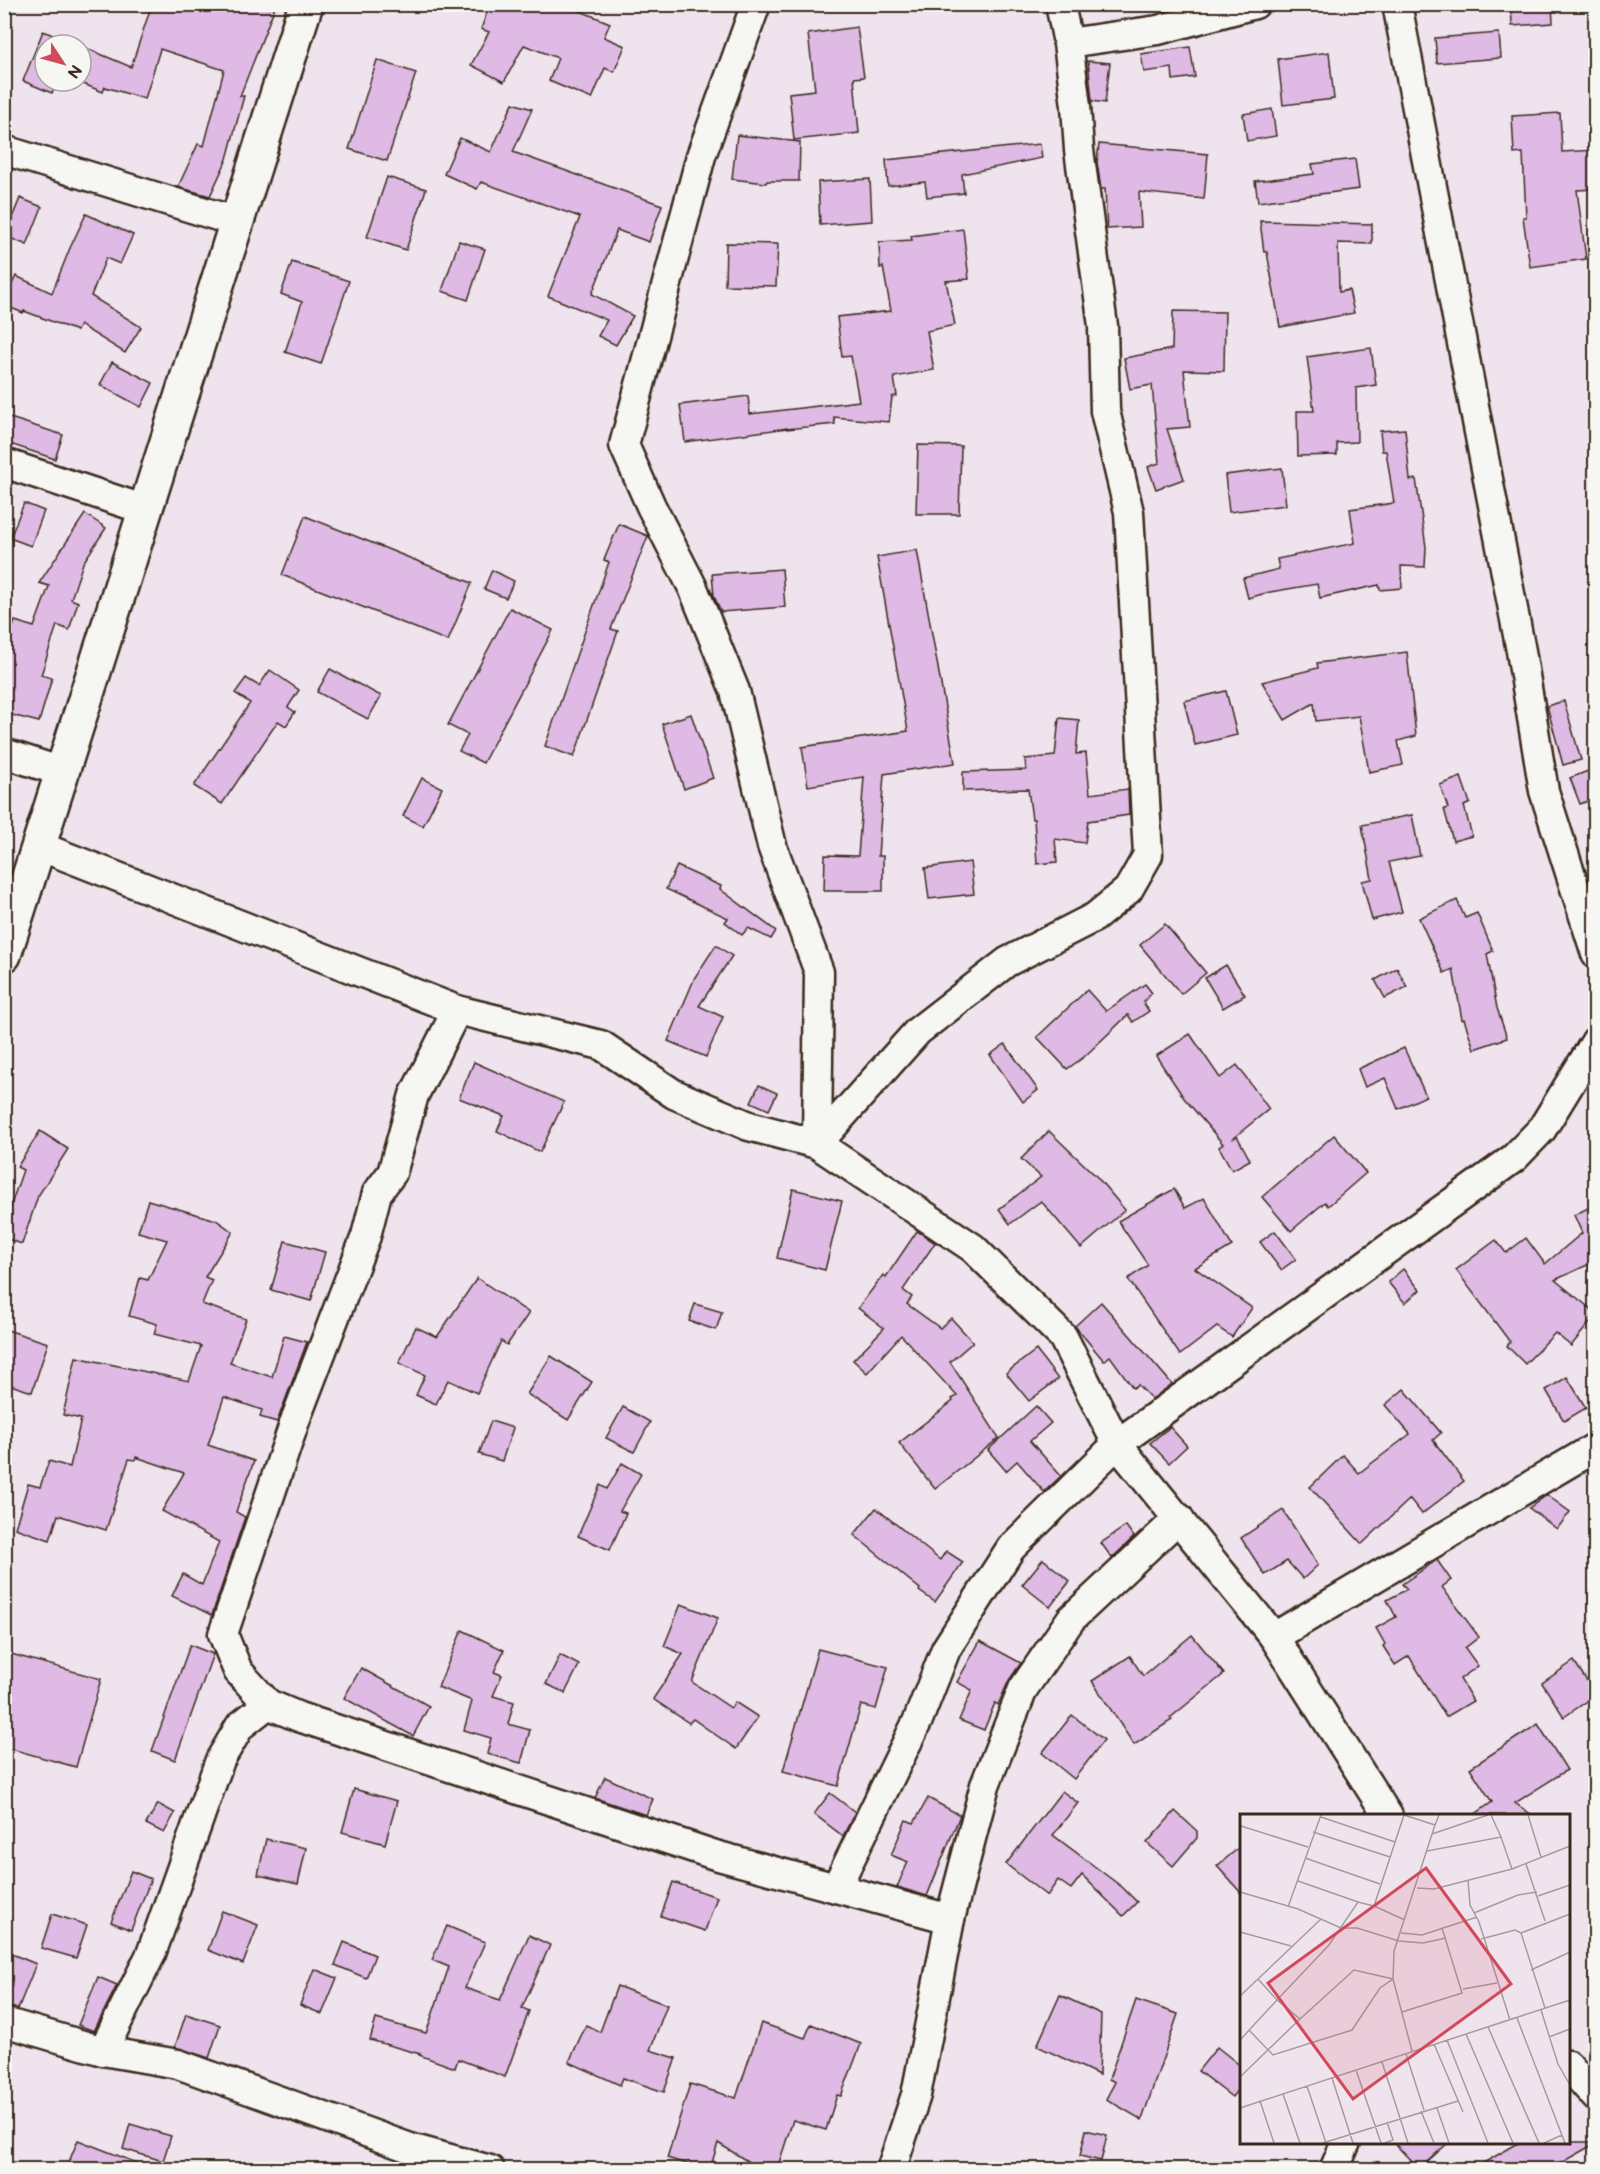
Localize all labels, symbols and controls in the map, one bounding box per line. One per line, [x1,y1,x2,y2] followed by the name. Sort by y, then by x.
[33,33,93,93] north arrow
[63,60,85,81] text: N
[1240,1814,1570,2144] inset map

